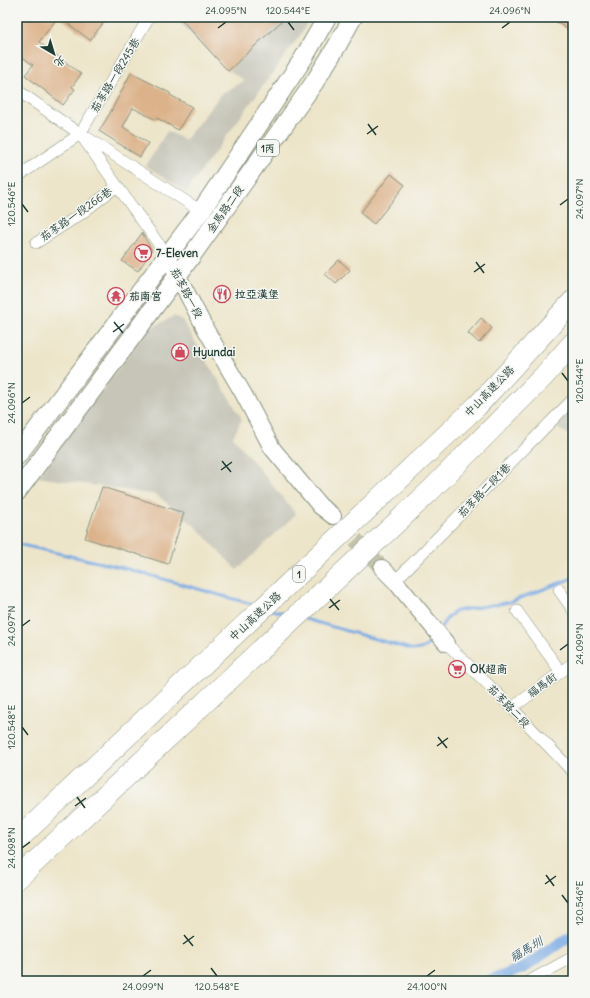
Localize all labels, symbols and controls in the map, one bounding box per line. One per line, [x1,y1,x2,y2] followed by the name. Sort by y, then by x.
[205,4,247,17] text: 24.095°N
[266,4,310,17] text: 120.544°E
[489,4,531,17] text: 24.096°N
[34,34,74,74] north arrow
[87,35,143,115] street label: 茄苳路一段245巷
[52,53,69,71] text: 北
[257,140,279,156] road number: 1丙
[573,179,586,219] text: 24.097°N
[5,182,18,226] text: 120.546°E
[203,182,247,236] street label: 金馬路二段
[37,184,115,244] street label: 茄苳路一段266巷
[133,243,153,263] supermarket icon: 7-Eleven
[156,246,199,260] place label: 7-Eleven
[168,265,206,321] street label: 茄苳路一段
[212,284,232,304] restaurant icon: 拉亞漢堡
[106,286,126,306] temple icon: 茄南宮
[235,287,279,301] place label: 拉亞漢堡
[129,289,162,303] place label: 茄南宮
[170,342,190,362] shop icon: Hyundai
[193,345,235,360] place label: Hyundai
[573,359,586,403] text: 120.544°E
[461,362,517,420] street label: 中山高速公路
[5,382,18,424] text: 24.096°N
[455,460,513,520] street label: 茄苳路二段1巷
[293,566,305,582] road number: 1
[226,588,284,644] street label: 中山高速公路
[5,606,18,646] text: 24.097°N
[573,623,586,665] text: 24.099°N
[447,659,467,679] supermarket icon: OK超商
[470,662,507,676] place label: OK超商
[525,669,560,701] street label: 福馬街
[485,681,533,731] street label: 茄苳路二段
[5,705,18,749] text: 120.548°E
[5,827,18,869] text: 24.098°N
[573,881,586,925] text: 120.546°E
[507,932,547,965] water label: 福馬圳
[122,980,164,993] text: 24.099°N
[195,980,239,993] text: 120.548°E
[407,980,447,993] text: 24.100°N

